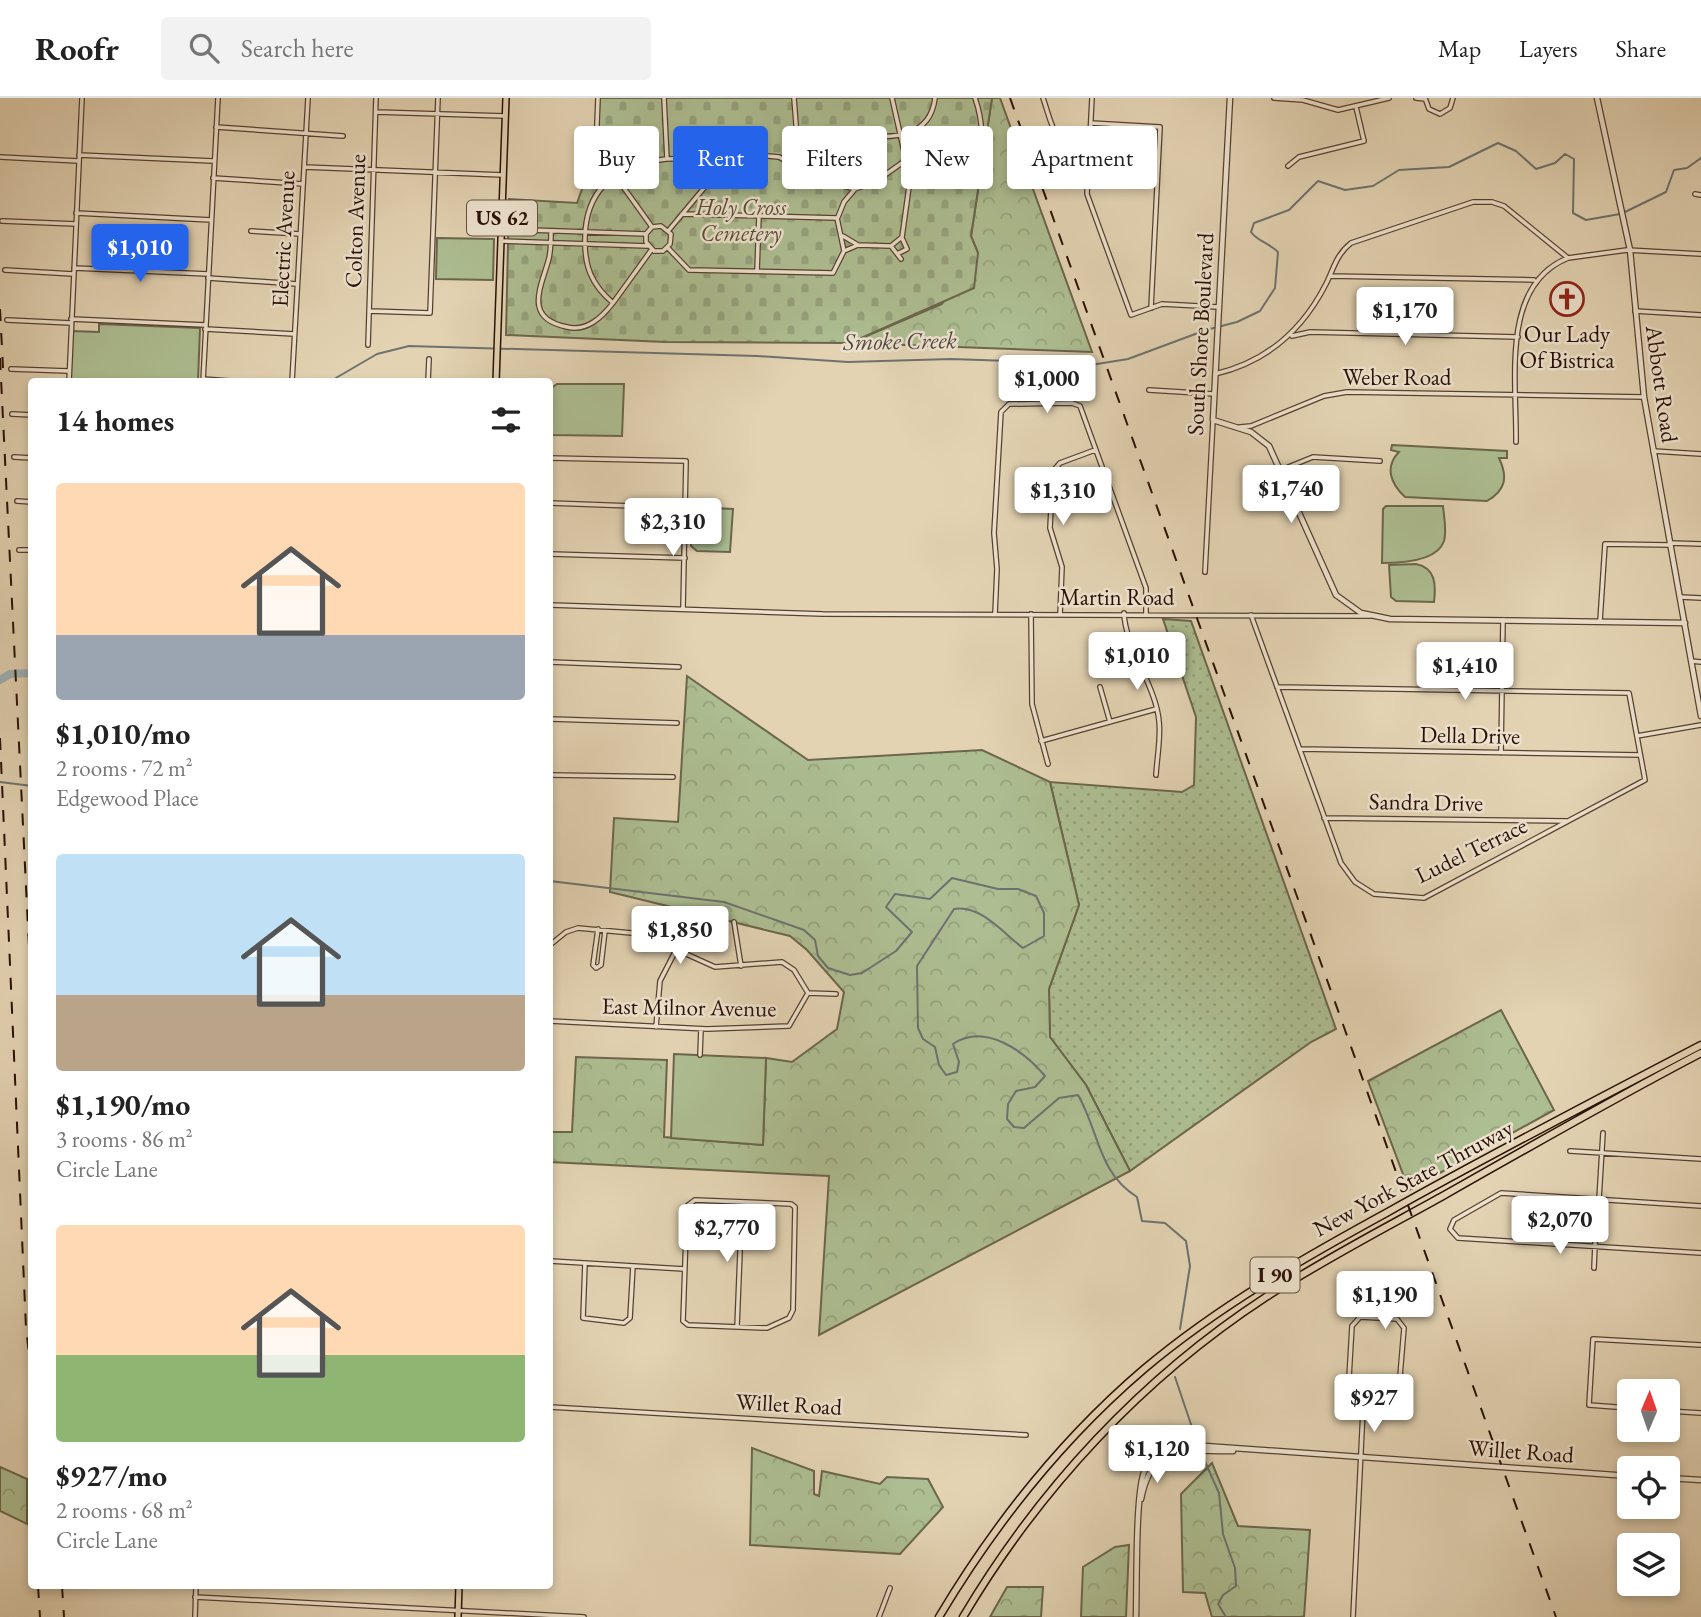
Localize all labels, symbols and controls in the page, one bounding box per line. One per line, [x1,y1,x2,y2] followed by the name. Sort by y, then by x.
[161,17,651,80] search box
[35,27,119,70] text: Roofr
[185,29,223,67] icon: search
[241,31,354,65] text: Search here
[1438,33,1481,64] text: Map
[1519,33,1578,64] text: Layers
[1616,33,1666,64] text: Share
[574,126,659,189] chip: Buy
[673,126,768,189] chip: Rent
[782,126,887,189] chip: Filters
[901,126,993,189] chip: New
[1007,126,1157,189] chip: Apartment
[338,153,372,289] street label: Colton Avenue
[264,170,302,308] street label: Electric Avenue
[695,192,787,248] park label: Holy Cross Cemetery
[467,200,537,236] road number: US 62
[83,225,197,284] pin: $1,010
[108,232,172,262] text: $1,010
[1180,232,1220,436] street label: South Shore Boulevard
[1548,280,1586,318] church icon: Our Lady Of Bistrica
[1348,288,1462,347] pin: $1,170
[1373,295,1437,325] text: $1,170
[1520,319,1615,375] place label: Our Lady Of Bistrica
[1639,322,1685,445] street label: Abbott Road
[842,324,957,357] water label: Smoke Creek
[990,356,1104,415] pin: $1,000
[1343,362,1452,392] street label: Weber Road
[1015,363,1079,393] text: $1,000
[56,401,174,440] text: 14 homes
[487,401,525,439] icon: filters
[1234,466,1348,525] pin: $1,740
[1006,468,1120,527] pin: $1,310
[1259,473,1323,503] text: $1,740
[1031,475,1095,505] text: $1,310
[616,498,730,558] pin: $2,310
[641,506,705,536] text: $2,310
[228,528,354,654] icon: home
[1060,582,1175,612] street label: Martin Road
[1080,632,1194,692] pin: $1,010
[1105,640,1169,670] text: $1,010
[1408,642,1522,702] pin: $1,410
[1433,650,1497,680] text: $1,410
[56,714,190,753] text: $1,010/mo
[1420,719,1520,751] street label: Della Drive
[56,753,193,783] text: 2 rooms · 72 m²
[56,783,198,813] text: Edgewood Place
[1369,786,1483,818] street label: Sandra Drive
[1410,810,1532,890] street label: Ludel Terrace
[228,899,354,1025] icon: home
[623,906,737,966] pin: $1,850
[648,914,712,944] text: $1,850
[601,990,777,1024] street label: East Milnor Avenue
[56,1085,190,1124] text: $1,190/mo
[1308,1112,1519,1243] street label: New York State Thruway
[56,1124,193,1154] text: 3 rooms · 86 m²
[56,1154,158,1184] text: Circle Lane
[1503,1196,1617,1256] pin: $2,070
[670,1204,784,1264] pin: $2,770
[1528,1204,1592,1234] text: $2,070
[695,1212,759,1242] text: $2,770
[1250,1258,1300,1292] road number: I 90
[228,1270,354,1396] icon: home
[1328,1272,1442,1331] pin: $1,190
[1353,1279,1417,1309] text: $1,190
[1333,1374,1415,1434] pin: $927
[1617,1379,1680,1442] north arrow
[1617,1379,1680,1596] map controls
[1350,1382,1398,1412] text: $927
[735,1386,843,1422] street label: Willet Road
[1100,1426,1214,1485] pin: $1,120
[1467,1432,1575,1470] street label: Willet Road
[1125,1433,1189,1463] text: $1,120
[56,1456,167,1495] text: $927/mo
[1617,1456,1680,1519] button: locate
[56,1495,193,1525] text: 2 rooms · 68 m²
[56,1525,158,1555] text: Circle Lane
[1617,1533,1680,1596] button: layers

